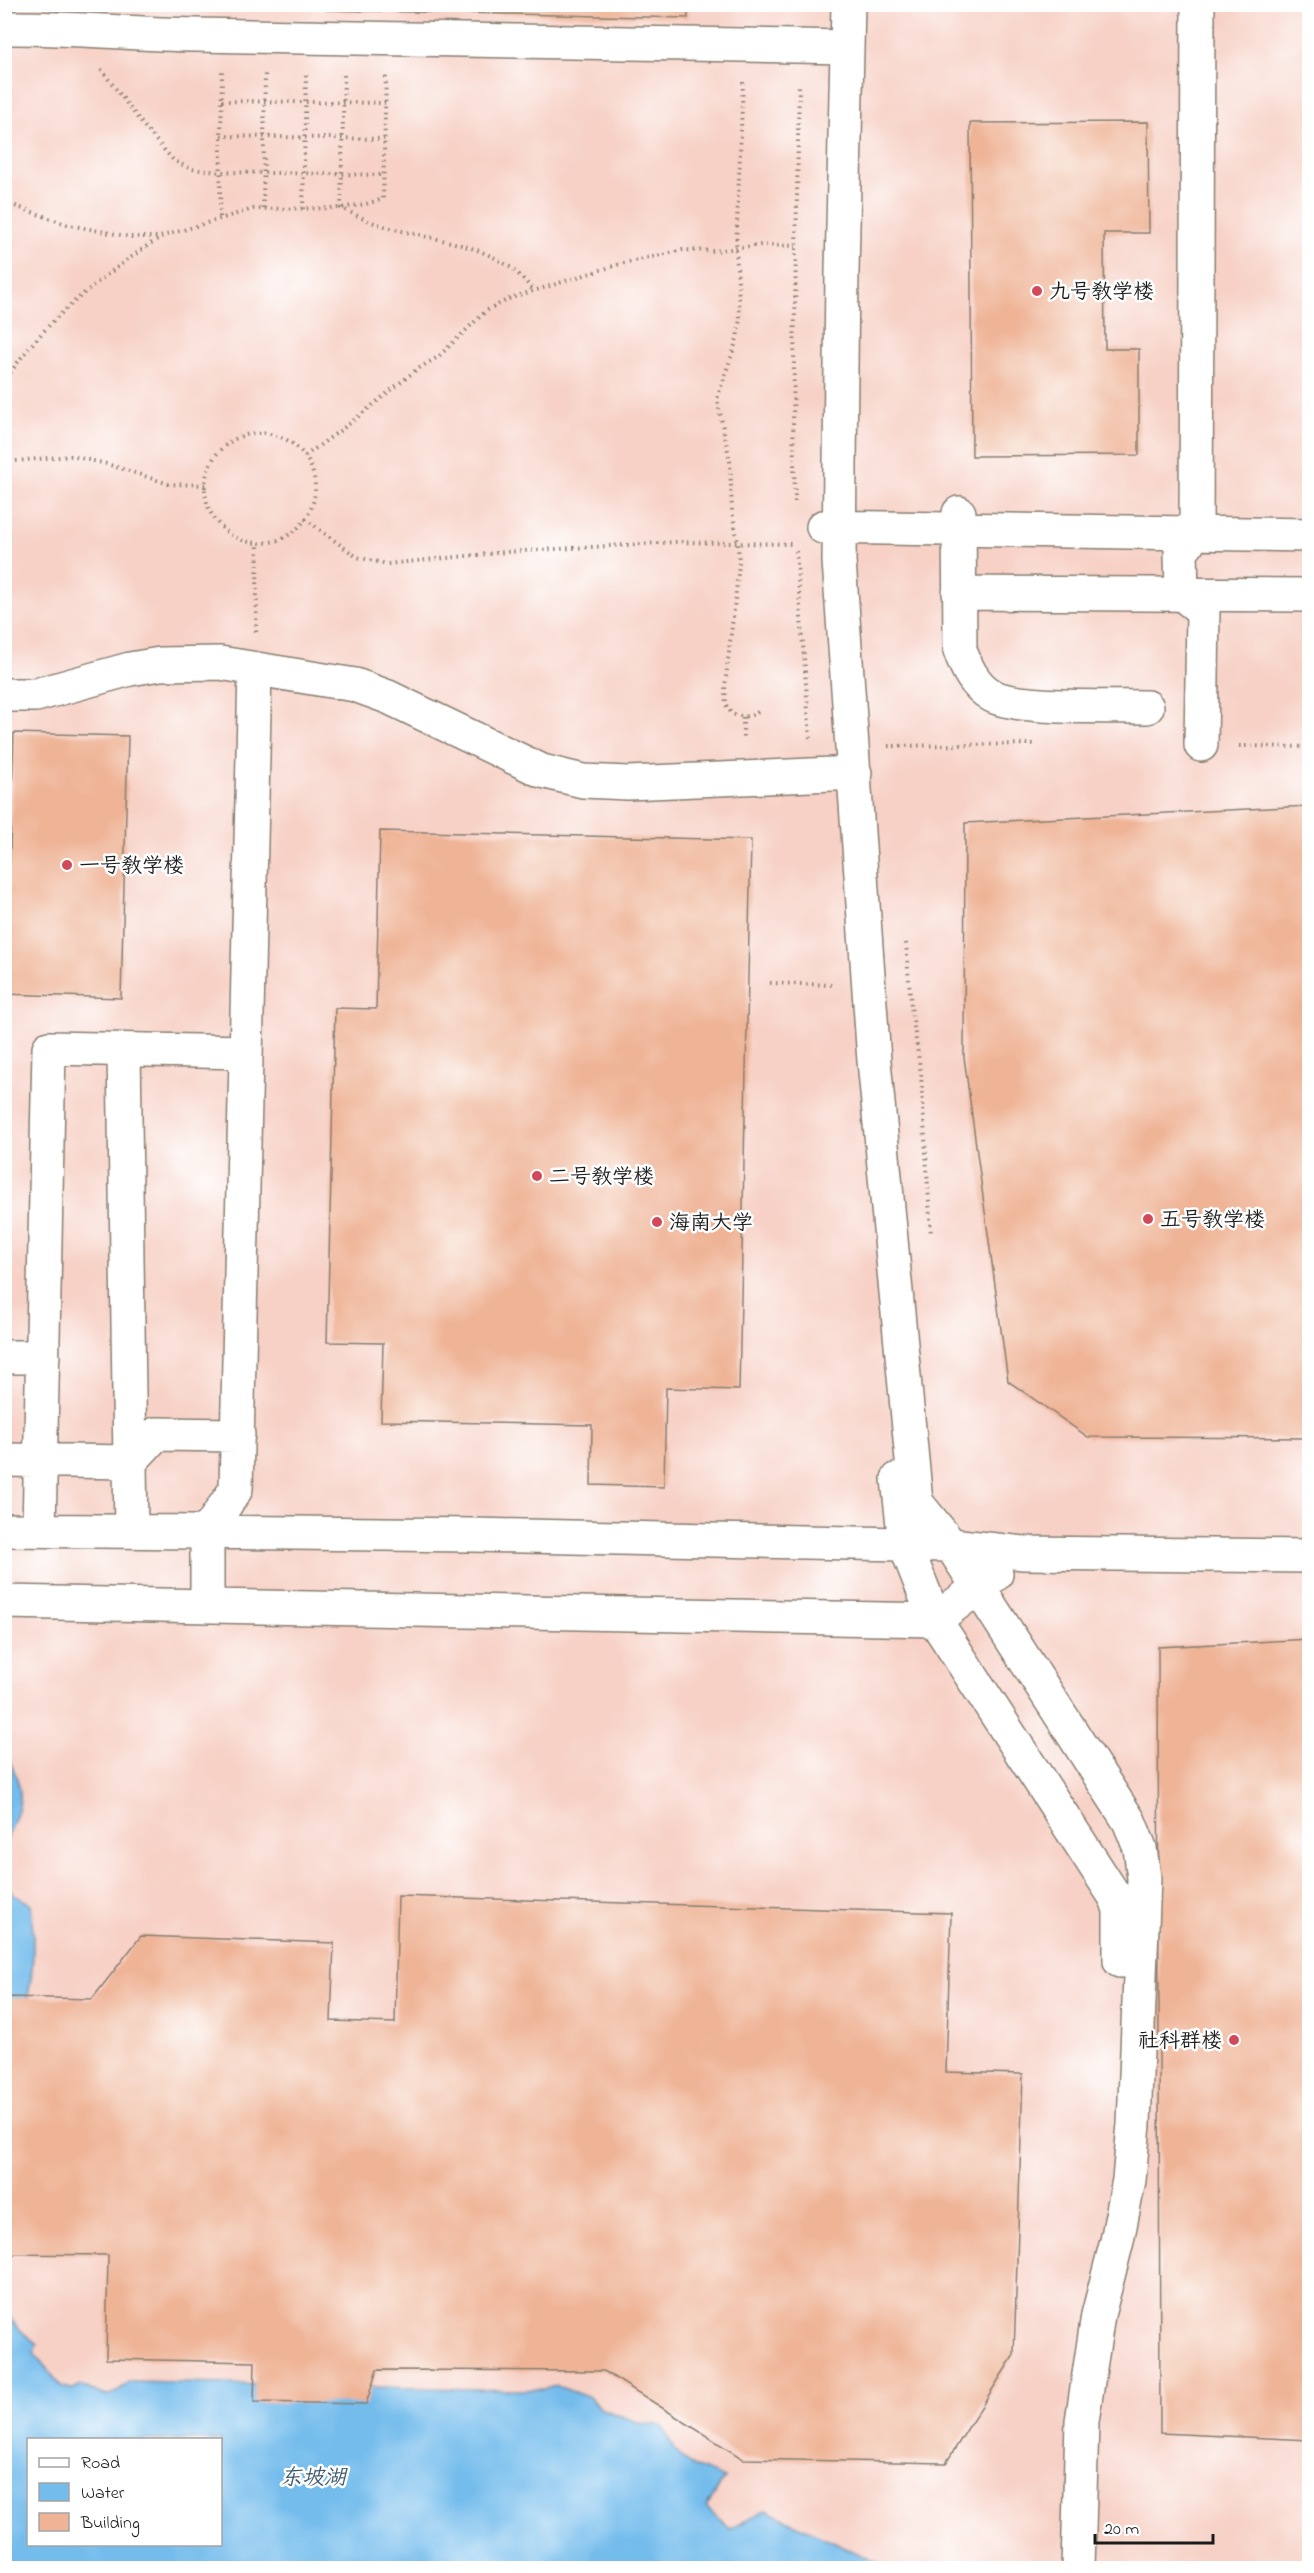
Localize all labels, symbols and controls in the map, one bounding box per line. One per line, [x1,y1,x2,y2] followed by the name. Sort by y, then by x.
[1049,278,1154,308] place label: 九号教学楼
[1030,284,1044,298] marker: 九号教学楼
[79,852,184,882] place label: 一号教学楼
[60,858,74,872] marker: 一号教学楼
[549,1163,654,1193] place label: 二号教学楼
[530,1169,544,1183] marker: 二号教学楼
[1160,1206,1265,1236] place label: 五号教学楼
[669,1209,753,1239] place label: 海南大学
[1141,1212,1155,1226] marker: 五号教学楼
[650,1215,664,1229] marker: 海南大学
[1138,2027,1222,2057] place label: 社科群楼
[1227,2033,1241,2047] marker: 社科群楼
[27,2438,222,2546] legend
[81,2451,120,2477] text: Road
[280,2463,348,2495] water label: 东坡湖
[81,2481,125,2507] text: Water
[1095,2507,1214,2545] scale bar
[80,2511,140,2538] text: Building
[1104,2517,1139,2543] text: 20 m

